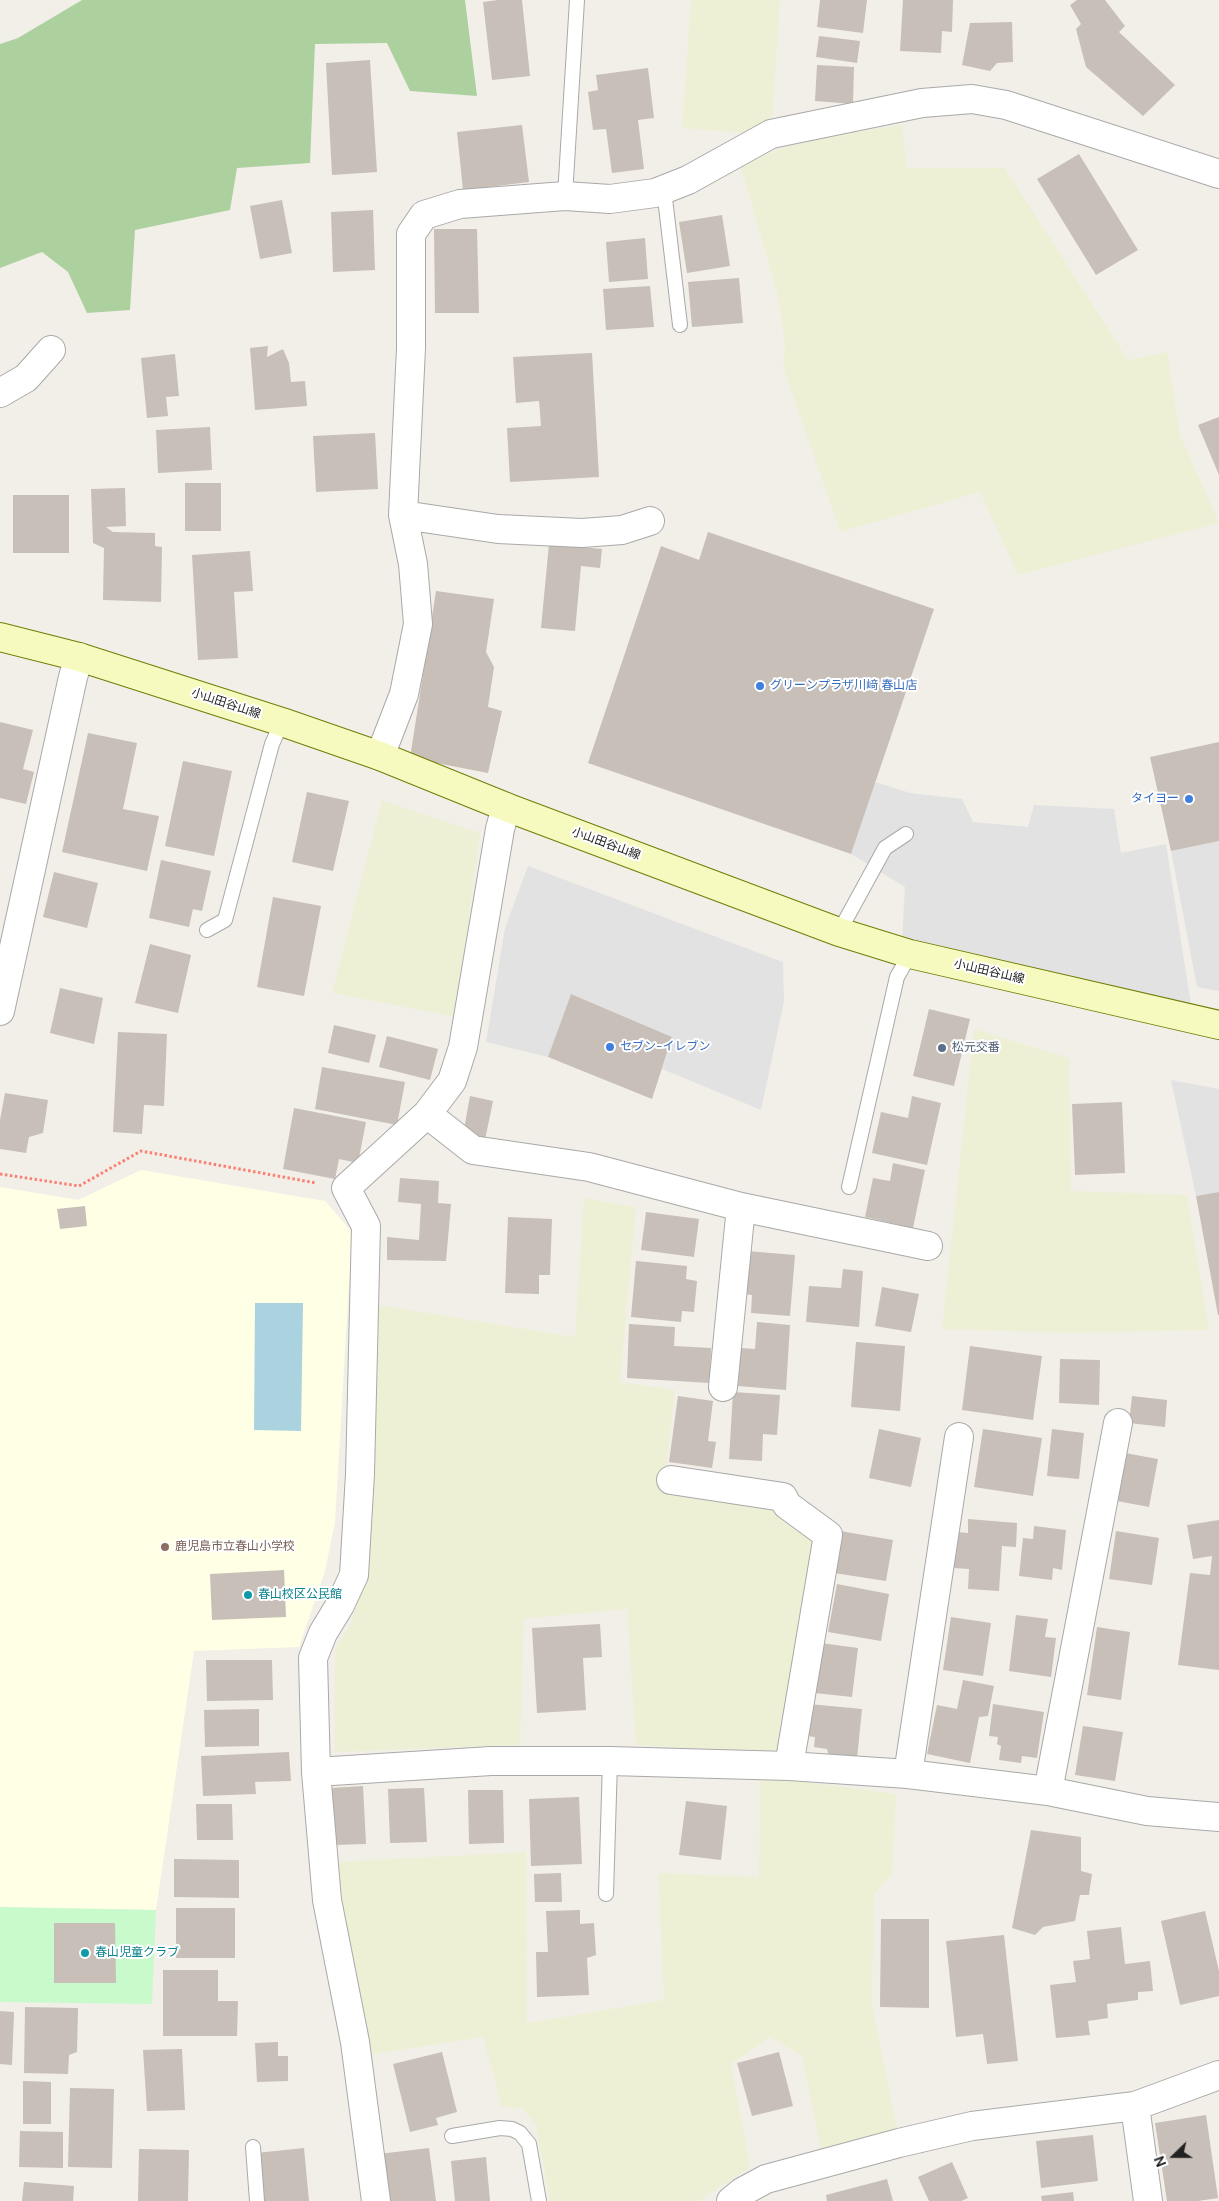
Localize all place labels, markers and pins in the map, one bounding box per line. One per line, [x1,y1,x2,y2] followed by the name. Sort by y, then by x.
[770,679,917,693] place label: グリーンプラザ川﨑 春山店
[754,680,766,692] marker: グリーンプラザ川﨑 春山店
[1131,792,1179,806] place label: タイヨー
[1183,793,1195,805] marker: タイヨー
[620,1040,710,1054] place label: セブン-イレブン
[604,1041,616,1053] marker: セブン-イレブン
[952,1041,1000,1055] place label: 松元交番
[936,1042,948,1054] marker: 松元交番
[175,1540,295,1554] place label: 鹿児島市立春山小学校
[159,1541,171,1553] marker: 鹿児島市立春山小学校
[258,1588,342,1602] place label: 春山校区公民館
[242,1589,254,1601] marker: 春山校区公民館
[95,1946,179,1960] place label: 春山児童クラブ
[79,1947,91,1959] marker: 春山児童クラブ

